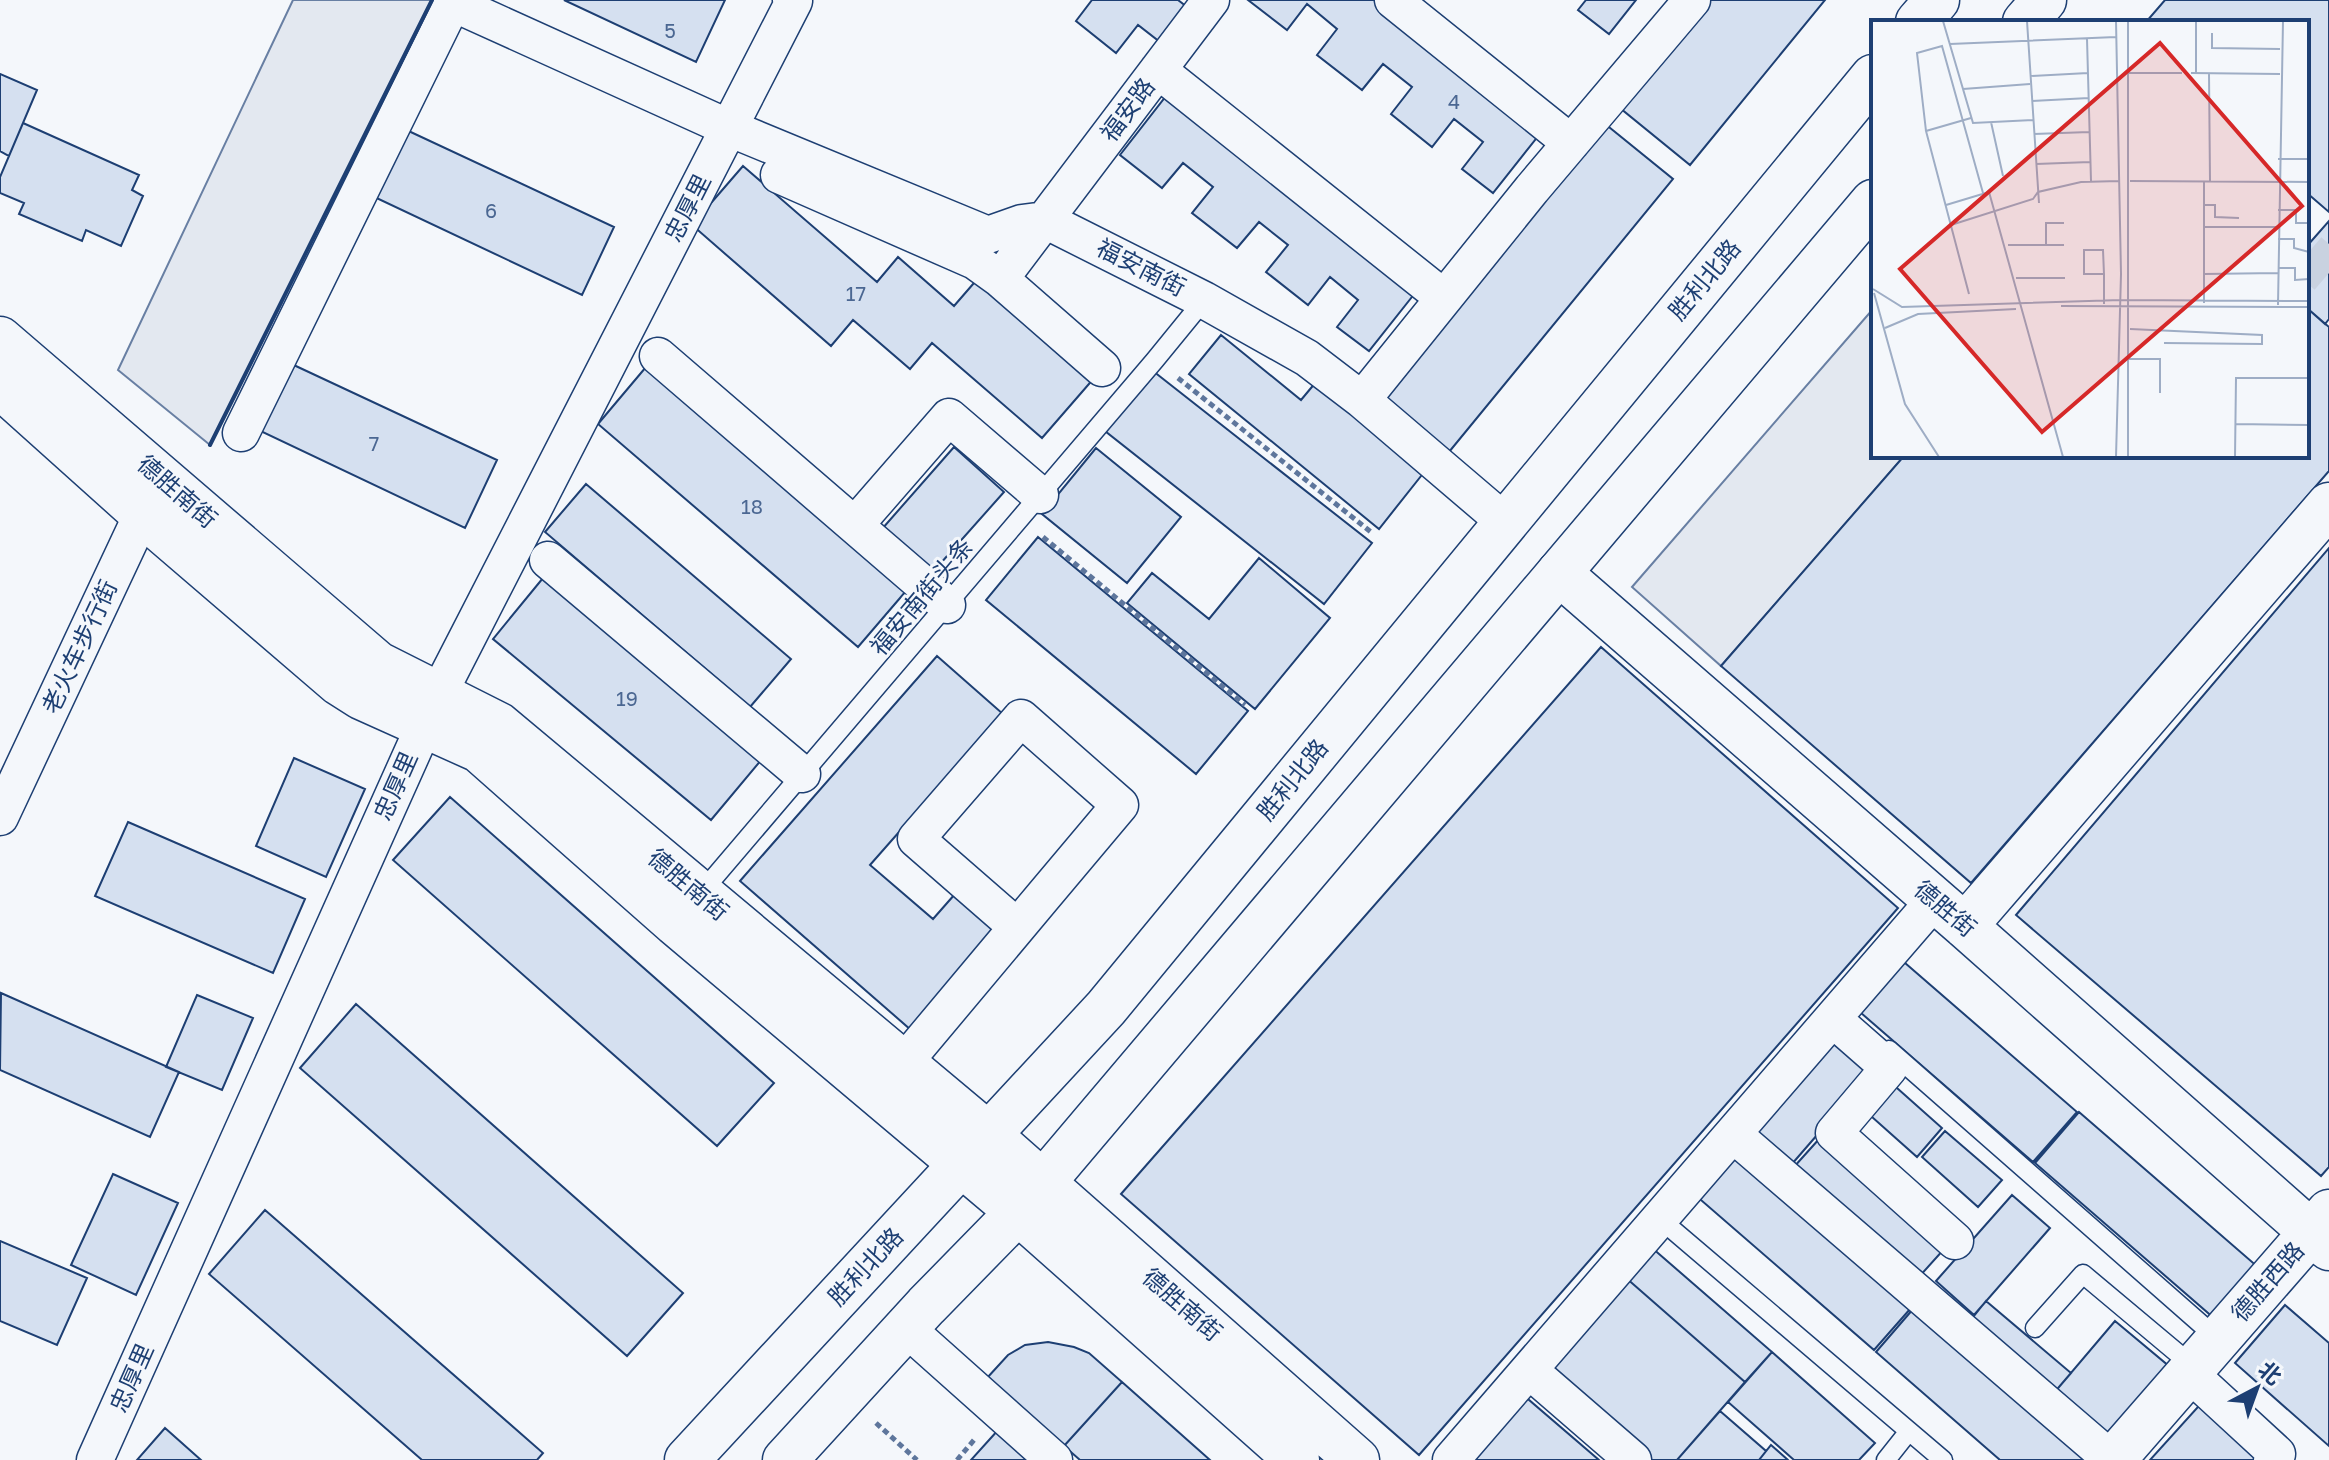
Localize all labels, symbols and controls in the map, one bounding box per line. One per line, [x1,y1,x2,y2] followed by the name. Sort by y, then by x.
[664,18,676,42] house number: 5
[1871,20,2309,458] inset map
[1094,72,1160,147] street label: 福安路
[1448,89,1460,113] house number: 4
[657,169,716,246] street label: 忠厚里
[485,198,497,222] house number: 6
[1092,232,1191,301] street label: 福安南街
[1662,233,1746,325] street label: 胜利北路
[846,281,866,305] house number: 17
[369,431,379,455] house number: 7
[132,448,224,533] street label: 德胜南街
[741,494,763,518] house number: 18
[863,532,978,661] street label: 福安南街头条
[35,575,122,718] street label: 老火车步行街
[616,686,638,710] house number: 19
[1250,733,1333,825] street label: 胜利北路
[367,747,423,824] street label: 忠厚里
[643,842,735,926] street label: 德胜南街
[1909,874,1983,942] street label: 德胜街
[822,1221,908,1311] street label: 胜利北路
[2224,1235,2309,1327] street label: 德胜西路
[1137,1261,1229,1346] street label: 德胜南街
[103,1339,159,1416] street label: 忠厚里
[2217,1348,2297,1428] north arrow
[2253,1355,2288,1390] text: 北

